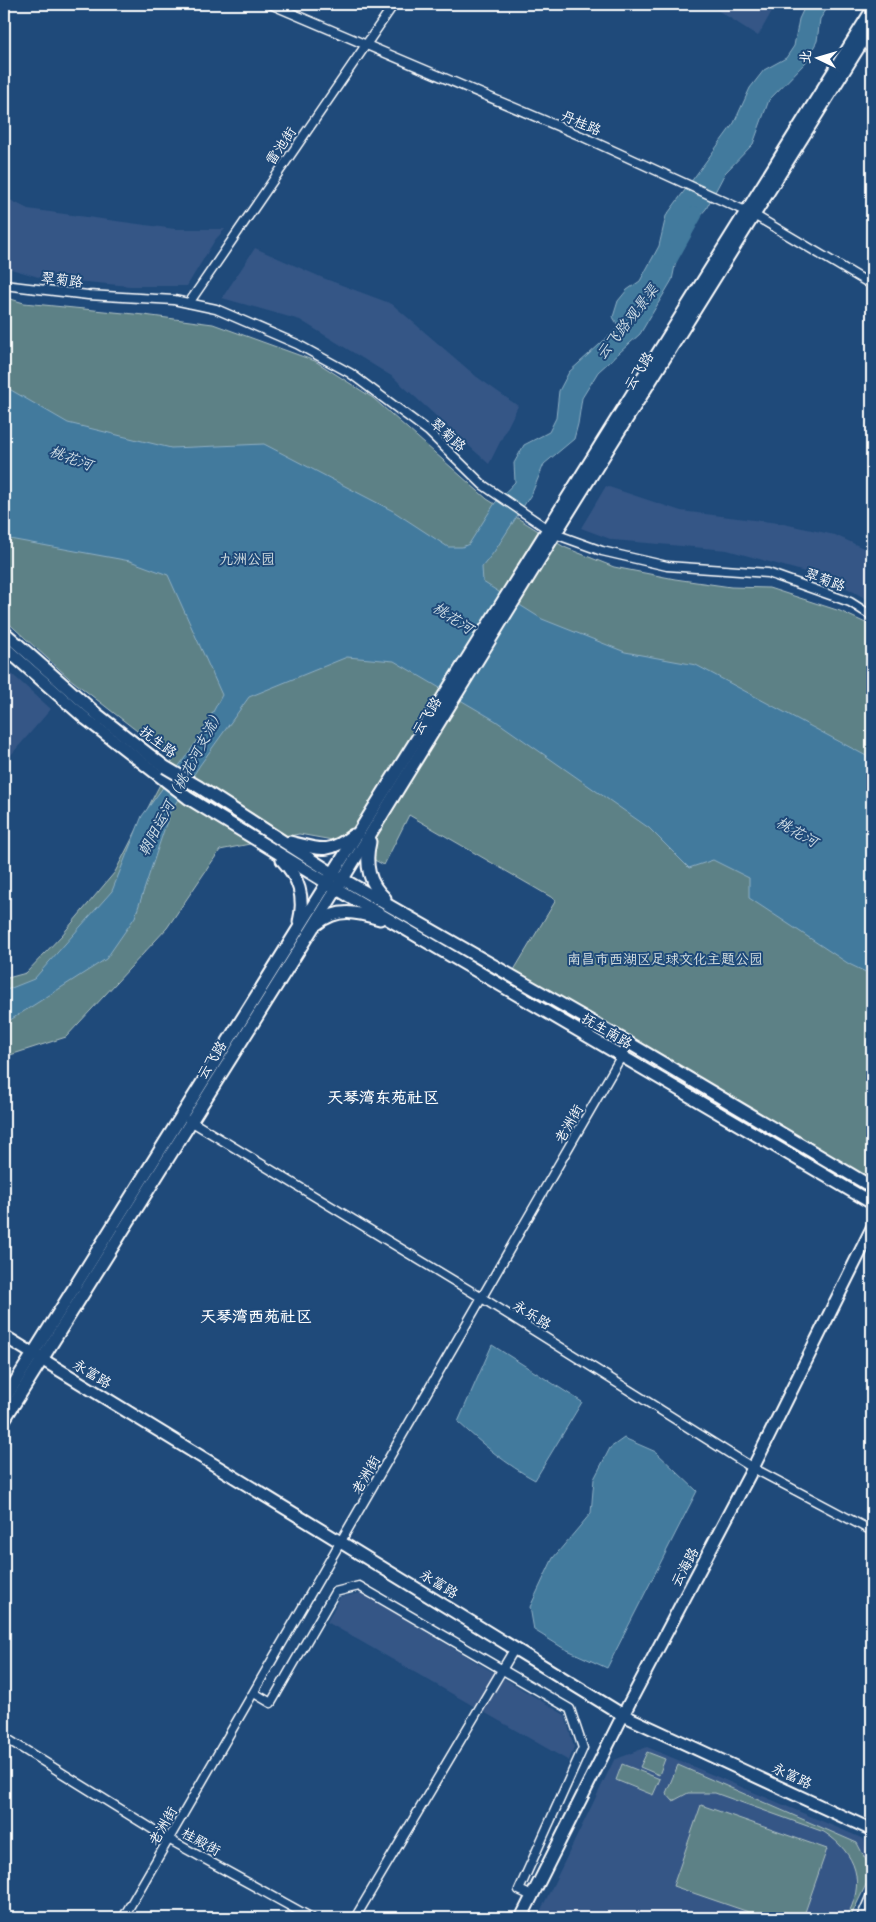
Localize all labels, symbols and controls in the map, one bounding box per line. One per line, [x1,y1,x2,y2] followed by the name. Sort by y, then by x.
[794,32,844,82] north arrow
[796,49,815,65] text: 北
[558,107,604,139] street label: 丹桂路
[262,124,300,168] street label: 雷池街
[40,269,84,291] street label: 翠菊路
[592,279,663,363] water label: 云飞路观景渠
[621,349,657,393] street label: 云飞路
[427,415,469,455] street label: 翠菊路
[47,442,98,475] water label: 桃花河
[219,551,275,568] park label: 九洲公园
[802,565,848,595] street label: 翠菊路
[429,598,479,639] water label: 桃花河
[409,694,445,738] street label: 云飞路
[134,705,228,859] water label: 朝阳运河（桃花河支流）
[136,723,180,761] street label: 抚生路
[773,813,824,853] water label: 桃花河
[567,951,763,968] park label: 南昌市西湖区足球文化主题公园
[579,1010,635,1052] street label: 抚生南路
[194,1038,230,1082] street label: 云飞路
[327,1089,439,1107] district label: 天琴湾东苑社区
[551,1102,587,1146] street label: 老洲街
[510,1297,554,1333] street label: 永乐路
[200,1308,312,1326] district label: 天琴湾西苑社区
[70,1356,114,1392] street label: 永富路
[348,1453,384,1497] street label: 老洲街
[668,1544,702,1590] street label: 云海路
[417,1566,461,1602] street label: 永富路
[769,1759,815,1793] street label: 永富路
[145,1804,181,1848] street label: 老洲街
[179,1824,223,1860] street label: 桂殿街

